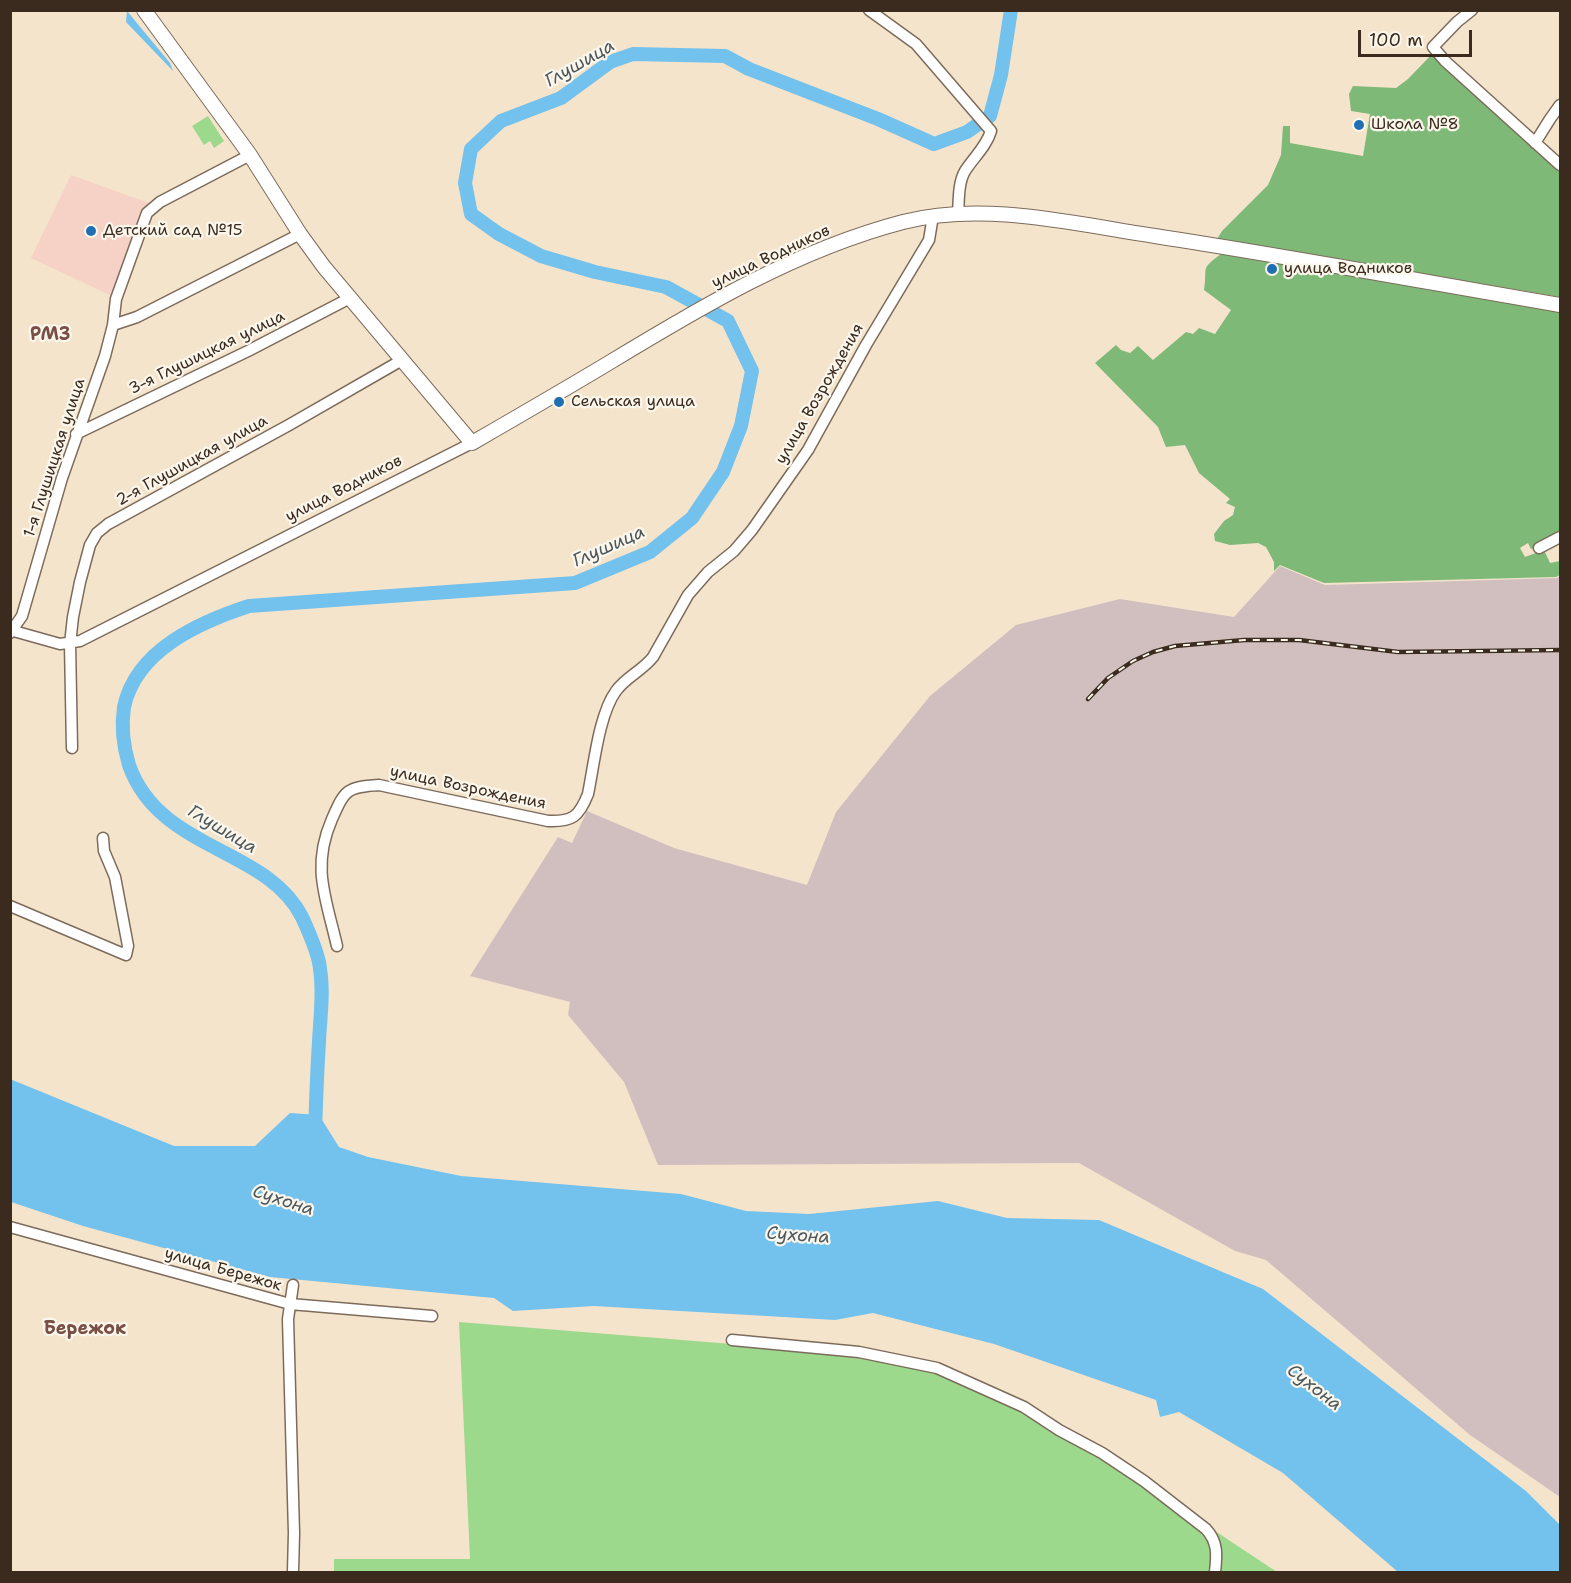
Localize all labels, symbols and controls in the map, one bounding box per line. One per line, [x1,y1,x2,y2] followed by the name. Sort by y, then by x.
[1361,18,1475,56] scale bar
[1369,28,1423,52] text: 100 m
[541,35,619,93] water label: Глушица
[1371,115,1459,135] place label: Школа №8
[1352,118,1366,132] marker: Школа №8
[103,221,243,241] place label: Детский сад №15
[709,221,833,293] street label: улица Водников
[84,224,98,238] marker: Детский сад №15
[1284,259,1412,279] place label: улица Водников
[1265,262,1279,276] marker: улица Водников
[126,307,288,399] street label: 3-я Глушицкая улица
[772,320,868,468] street label: улица Возрождения
[30,324,70,346] district label: РМЗ
[20,376,90,540] street label: 1-я Глушицкая улица
[571,392,695,412] place label: Сельская улица
[552,395,566,409] marker: Сельская улица
[113,411,271,511] street label: 2-я Глушицкая улица
[282,451,406,527] street label: улица Водников
[569,521,649,573] water label: Глушица
[388,762,548,814] street label: улица Возрождения
[183,801,261,859] water label: Глушица
[250,1181,316,1221] water label: Сухона
[766,1223,830,1249] water label: Сухона
[162,1244,284,1296] street label: улица Бережок
[44,1318,126,1340] district label: Бережок
[1282,1360,1346,1416] water label: Сухона

